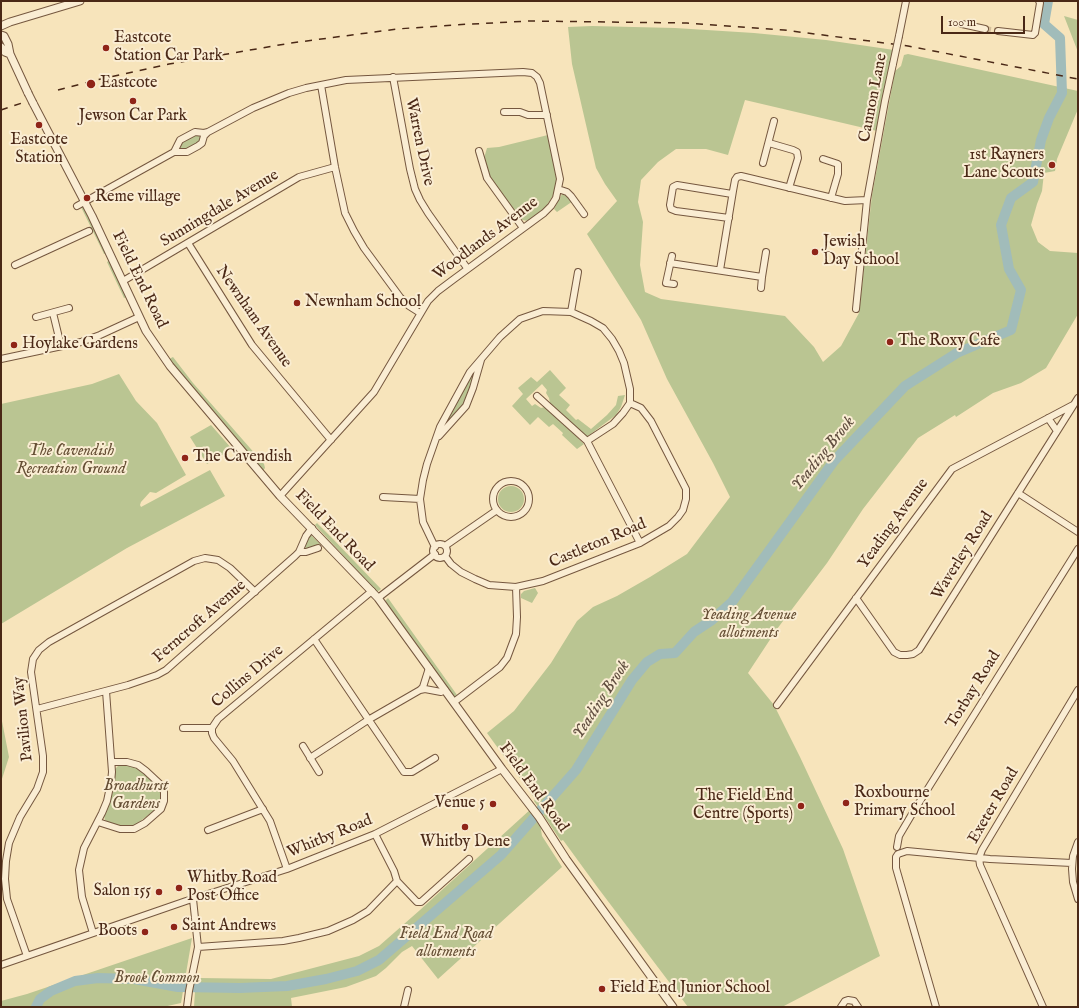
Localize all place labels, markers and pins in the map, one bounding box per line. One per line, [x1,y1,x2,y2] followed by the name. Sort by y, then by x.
[114,29,223,67] place label: Eastcote Station Car Park
[101,43,111,53] marker: Eastcote Station Car Park
[100,74,157,94] place label: Eastcote
[85,78,97,90] marker: Eastcote
[128,96,138,106] marker: Jewson Car Park
[79,107,187,127] place label: Jewson Car Park
[34,120,44,130] marker: Eastcote Station
[10,131,68,169] place label: Eastcote Station
[963,146,1044,184] place label: 1st Rayners Lane Scouts
[1047,160,1057,170] marker: 1st Rayners Lane Scouts
[95,188,181,208] place label: Reme village
[82,193,92,203] marker: Reme village
[823,233,899,271] place label: Jewish Day School
[810,247,820,257] marker: Jewish Day School
[305,293,421,313] place label: Newnham School
[292,298,302,308] marker: Newnham School
[898,332,1000,352] place label: The Roxy Cafe
[22,335,138,355] place label: Hoylake Gardens
[885,337,895,347] marker: The Roxy Cafe
[9,340,19,350] marker: Hoylake Gardens
[193,448,292,468] place label: The Cavendish
[180,453,190,463] marker: The Cavendish
[854,784,955,822] place label: Roxbourne Primary School
[693,787,793,825] place label: The Field End Centre (Sports)
[435,794,485,814] place label: Venue 5
[841,798,851,808] marker: Roxbourne Primary School
[488,799,498,809] marker: Venue 5
[796,801,806,811] marker: The Field End Centre (Sports)
[460,822,470,832] marker: Whitby Dene
[420,833,510,853] place label: Whitby Dene
[187,869,277,907] place label: Whitby Road Post Office
[93,882,151,902] place label: Salon 155
[174,883,184,893] marker: Whitby Road Post Office
[154,887,164,897] marker: Salon 155
[182,917,276,937] place label: Saint Andrews
[98,922,137,942] place label: Boots
[169,922,179,932] marker: Saint Andrews
[140,927,150,937] marker: Boots
[610,979,770,999] place label: Field End Junior School
[597,984,607,994] marker: Field End Junior School

